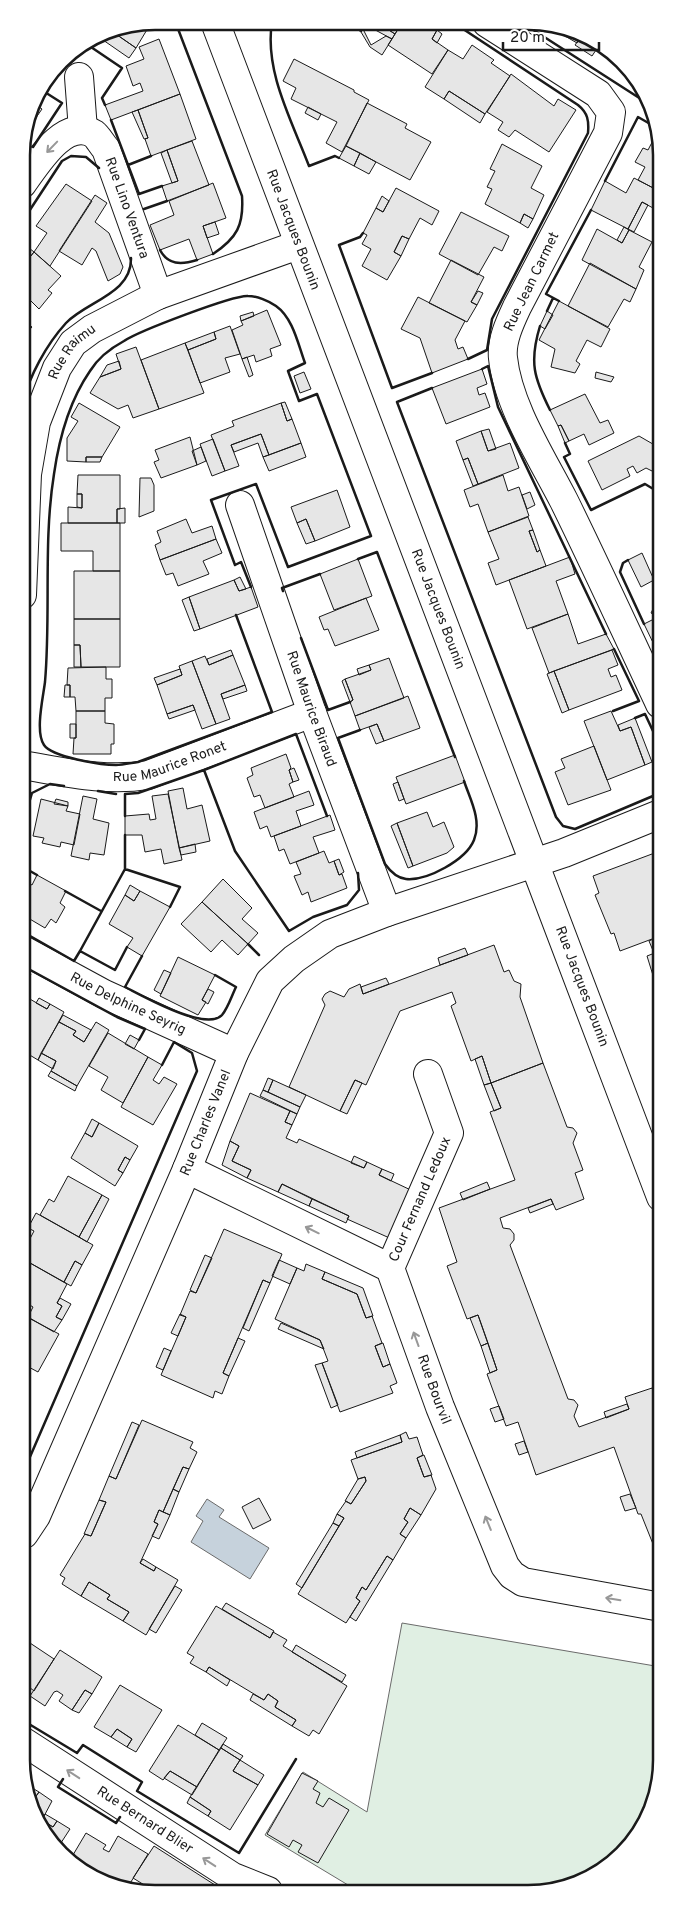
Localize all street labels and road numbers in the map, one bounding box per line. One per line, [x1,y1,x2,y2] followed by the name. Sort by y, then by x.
[101,155,153,261] street label: Rue Lino Ventura
[263,167,324,292] street label: Rue Jacques Bounin
[501,230,563,334] street label: Rue Jean Carmet
[45,321,99,382] street label: Rue Raimu
[407,546,469,672] street label: Rue Jacques Bounin
[283,649,340,769] street label: Rue Maurice Biraud
[113,738,229,786] street label: Rue Maurice Ronet
[551,924,613,1049] street label: Rue Jacques Bounin
[67,969,189,1039] street label: Rue Delphine Seyrig
[177,1067,235,1178] street label: Rue Charles Vanel
[385,1134,455,1264] street label: Cour Fernand Ledoux
[413,1352,455,1427] street label: Rue Bourvil
[94,1783,197,1858] street label: Rue Bernard Blier

